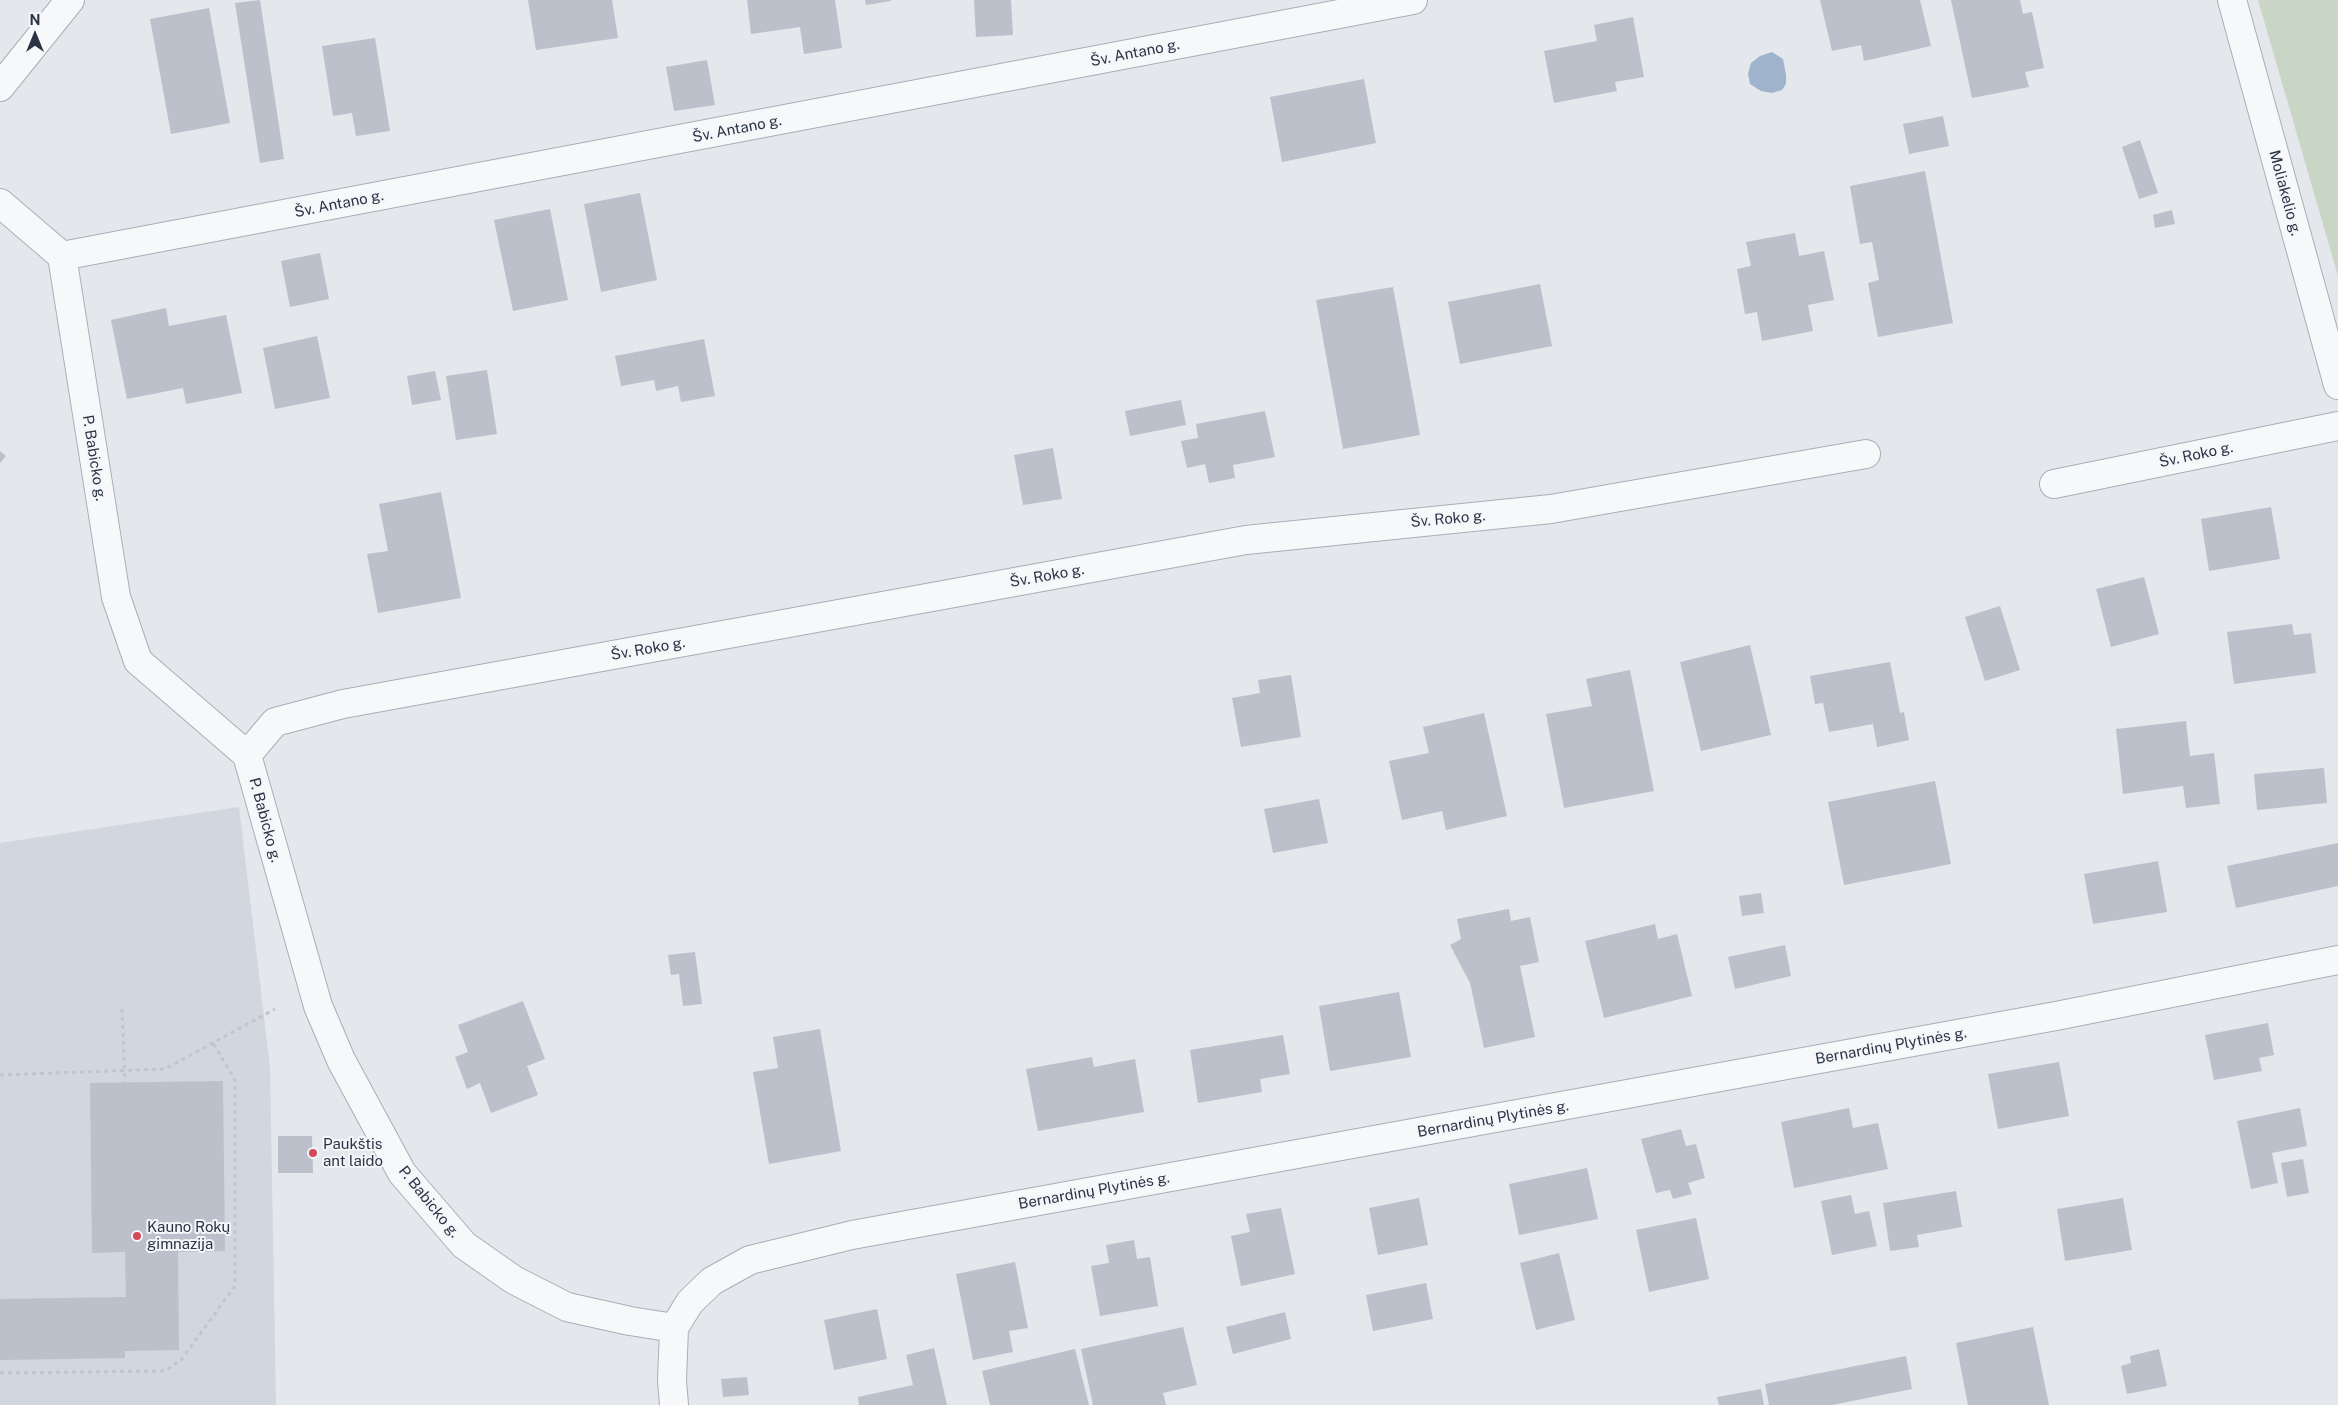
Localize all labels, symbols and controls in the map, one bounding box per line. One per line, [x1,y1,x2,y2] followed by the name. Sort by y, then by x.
[10,10,60,60] north arrow
[30,12,40,28] text: N
[1089,36,1181,70] street label: Šv. Antano g.
[691,112,783,146] street label: Šv. Antano g.
[2265,148,2305,238] street label: Moliakelio g.
[293,187,385,221] street label: Šv. Antano g.
[78,414,110,502] street label: P. Babicko g.
[2157,438,2235,472] street label: Šv. Roko g.
[1410,507,1486,531] street label: Šv. Roko g.
[1008,561,1086,591] street label: Šv. Roko g.
[609,634,687,664] street label: Šv. Roko g.
[245,776,285,864] street label: P. Babicko g.
[1814,1024,1968,1068] street label: Bernardinų Plytinės g.
[1416,1097,1570,1141] street label: Bernardinų Plytinės g.
[323,1135,383,1170] place label: Paukštis ant laido
[307,1147,319,1159] marker: Paukštis ant laido
[395,1163,463,1241] street label: P. Babicko g.
[1017,1169,1171,1213] street label: Bernardinų Plytinės g.
[147,1218,230,1253] place label: Kauno Rokų gimnazija
[131,1230,143,1242] marker: Kauno Rokų gimnazija

